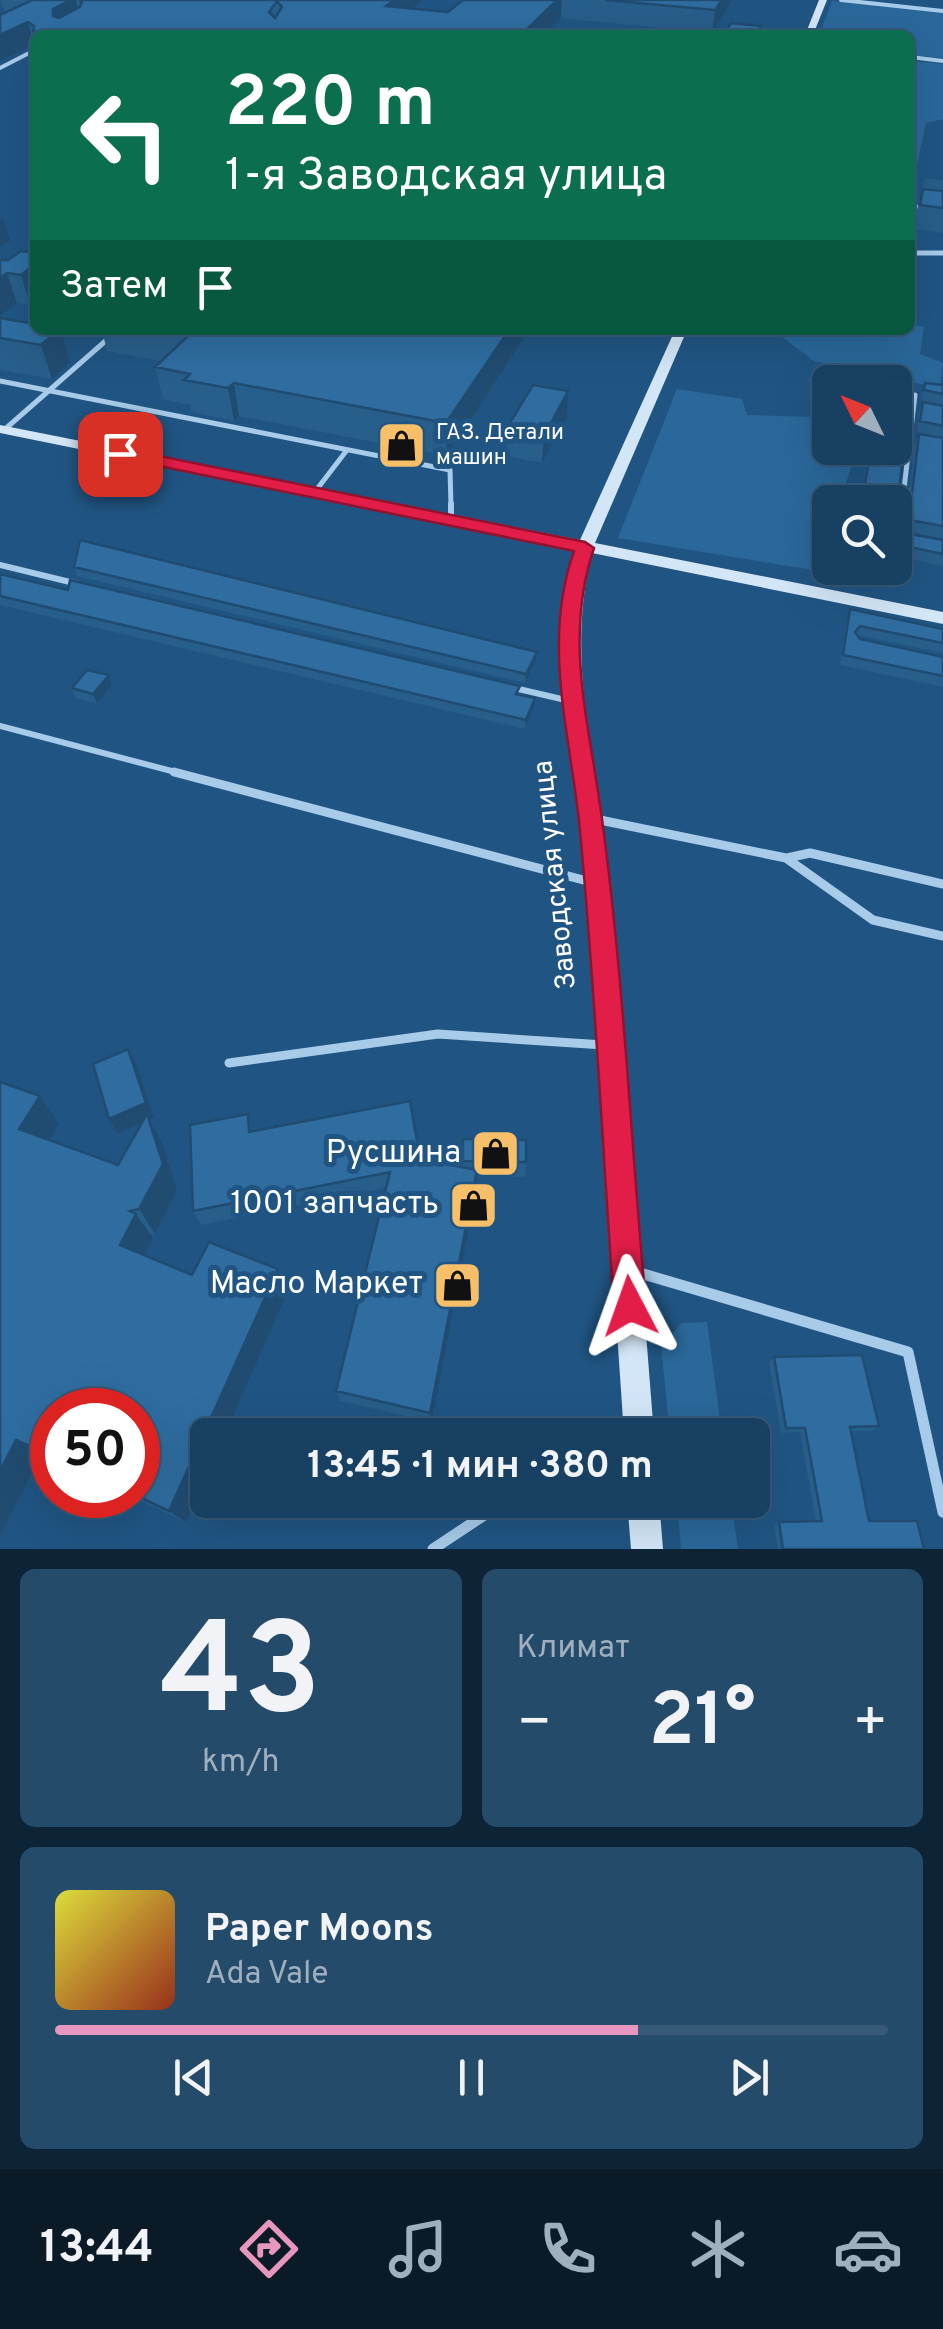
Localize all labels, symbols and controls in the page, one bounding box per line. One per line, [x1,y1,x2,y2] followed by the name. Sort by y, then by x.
[225,62,435,151] text: 220 m
[60,70,190,200] icon: left
[225,149,667,206] text: 1-я Заводская улица
[188,260,243,315] icon: arrive
[60,263,168,312] text: Затем
[812,365,912,465] north arrow
[812,365,912,585] map controls
[78,412,163,497] pin
[375,420,427,472] shop icon: ГАЗ. Детали машин
[436,420,564,472] place label: ГАЗ. Детали машин
[93,427,148,482] icon: arrive
[812,485,912,585] button: search
[526,759,586,991] street label: Заводская улица
[470,1128,522,1180] shop icon: Русшина
[326,1134,461,1174] place label: Русшина
[448,1179,500,1231] shop icon: 1001 запчасть
[230,1185,439,1225] place label: 1001 запчасть
[578,1254,682,1358] position arrow
[432,1259,484,1311] shop icon: Масло Маркет
[210,1265,423,1305] place label: Масло Маркет
[30,1388,160,1518] speed limit sign: 50
[307,1443,653,1492] text: 13:45 · 1 мин · 380 m
[160,1595,321,1760] text: 43
[517,1629,630,1669] text: Климат
[649,1677,756,1772] text: 21°
[517,1690,552,1760] text: −
[853,1690,888,1760] text: +
[202,1743,280,1783] text: km/h
[205,1906,434,1955] text: Paper Moons
[205,1955,329,1995] text: Ada Vale
[166,2050,221,2105] icon: previous
[444,2050,499,2105] icon: pause
[722,2050,777,2105] icon: next
[234,2214,304,2284] icon: directions
[383,2214,453,2284] icon: music
[533,2214,603,2284] icon: phone
[683,2214,753,2284] icon: climate
[833,2214,903,2284] icon: car
[40,2221,154,2278] text: 13:44

